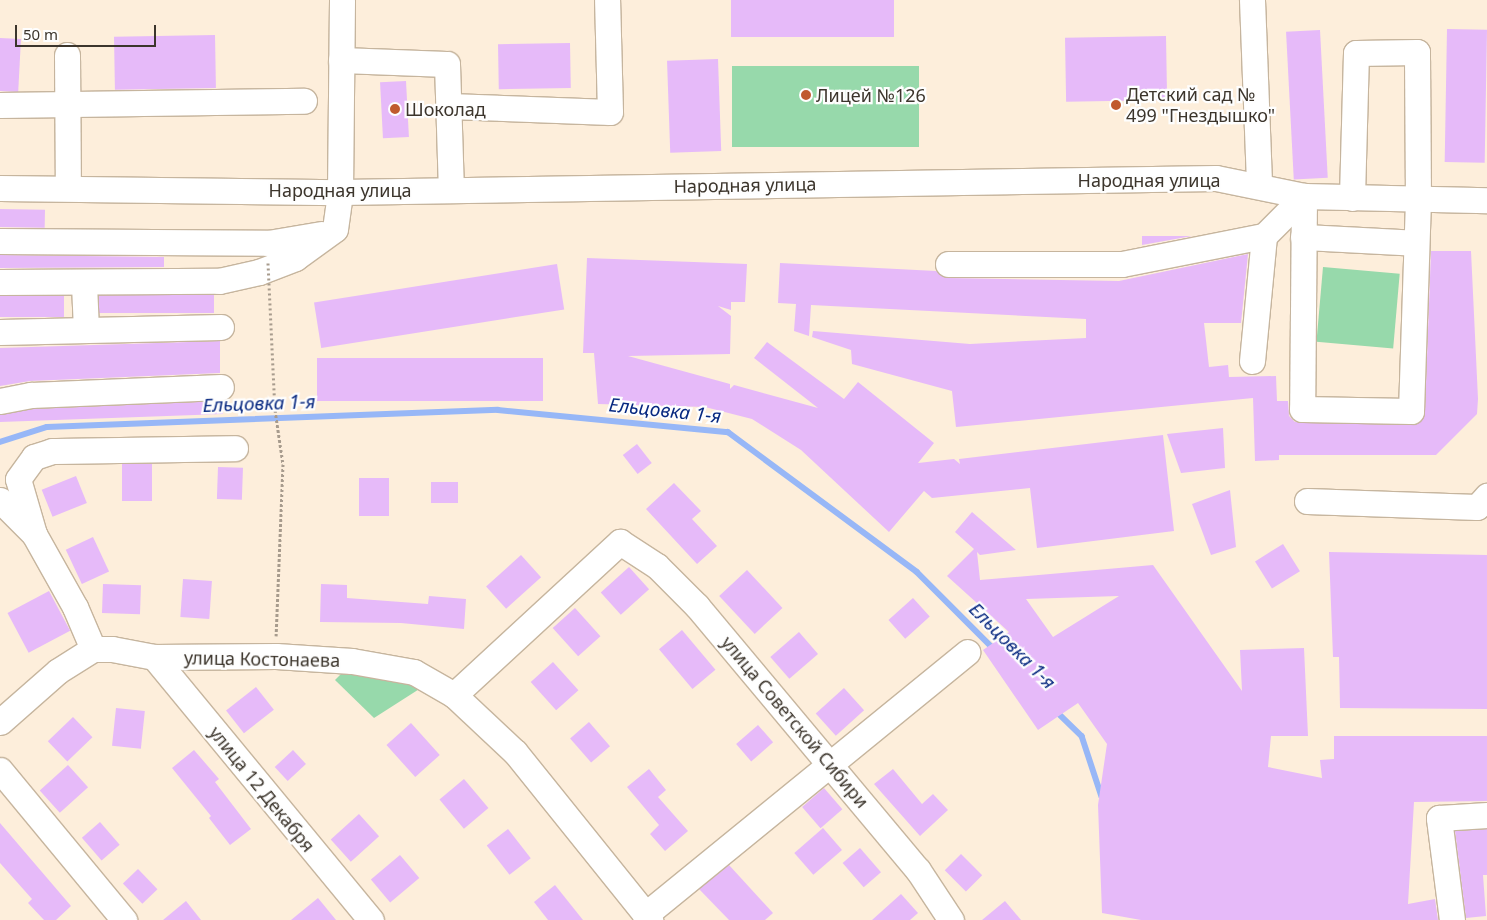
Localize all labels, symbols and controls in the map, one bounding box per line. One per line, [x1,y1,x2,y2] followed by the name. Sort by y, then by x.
[18,15,159,47] scale bar
[23,24,58,44] text: 50 m
[816,84,926,106] place label: Лицей №126
[1126,84,1275,126] place label: Детский сад № 499 "Гнездышко"
[800,89,812,101] marker: Лицей №126
[405,98,486,120] place label: Шоколад
[1110,99,1122,111] marker: Детский сад № 499 "Гнездышко"
[389,103,401,115] marker: Шоколад
[1078,169,1220,191] street label: Народная улица
[673,173,817,197] street label: Народная улица
[269,179,411,201] street label: Народная улица
[202,391,316,417] water label: Ельцовка 1-я
[608,394,722,428] water label: Ельцовка 1-я
[964,598,1060,694] water label: Ельцовка 1-я
[717,632,873,812] street label: улица Советской Сибири
[184,647,340,671] street label: улица Костонаева
[205,722,319,856] street label: улица 12 Декабря

